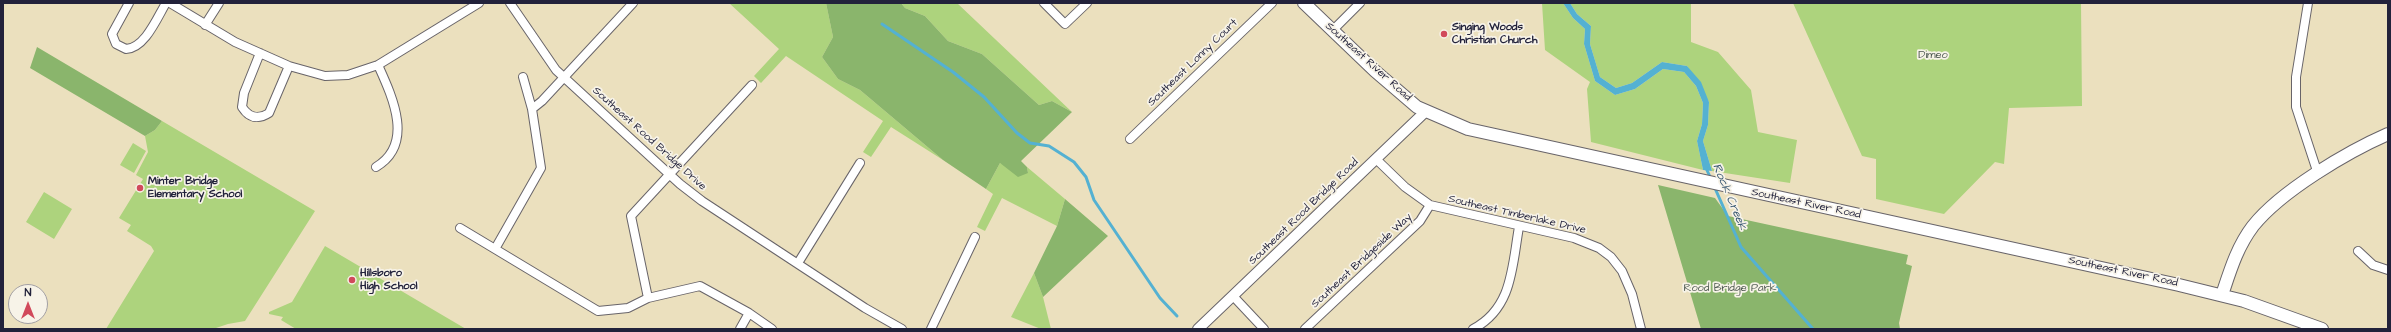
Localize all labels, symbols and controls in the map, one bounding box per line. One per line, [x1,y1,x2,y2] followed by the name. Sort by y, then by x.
[1145,17,1241,109] street label: Southeast Lonny Court
[1322,20,1414,104] street label: Southeast River Road
[1452,21,1537,47] place label: Singing Woods Christian Church
[1439,29,1449,39] marker: Singing Woods Christian Church
[1918,49,1948,63] park label: Dimeo
[589,84,709,194] street label: Southeast Rood Bridge Drive
[1246,156,1362,268] street label: Southeast Rood Bridge Road
[1709,162,1749,232] water label: Rock Creek
[148,175,242,201] place label: Minter Bridge Elementary School
[135,183,145,193] marker: Minter Bridge Elementary School
[1750,186,1862,222] street label: Southeast River Road
[1447,193,1587,237] street label: Southeast Timberlake Drive
[1309,211,1415,311] street label: Southeast Bridgeside Way
[2067,254,2179,290] street label: Southeast River Road
[360,267,417,293] place label: Hillsboro High School
[347,275,357,285] marker: Hillsboro High School
[1684,282,1776,296] park label: Rood Bridge Park
[8,284,48,324] north arrow
[25,285,31,300] text: N

